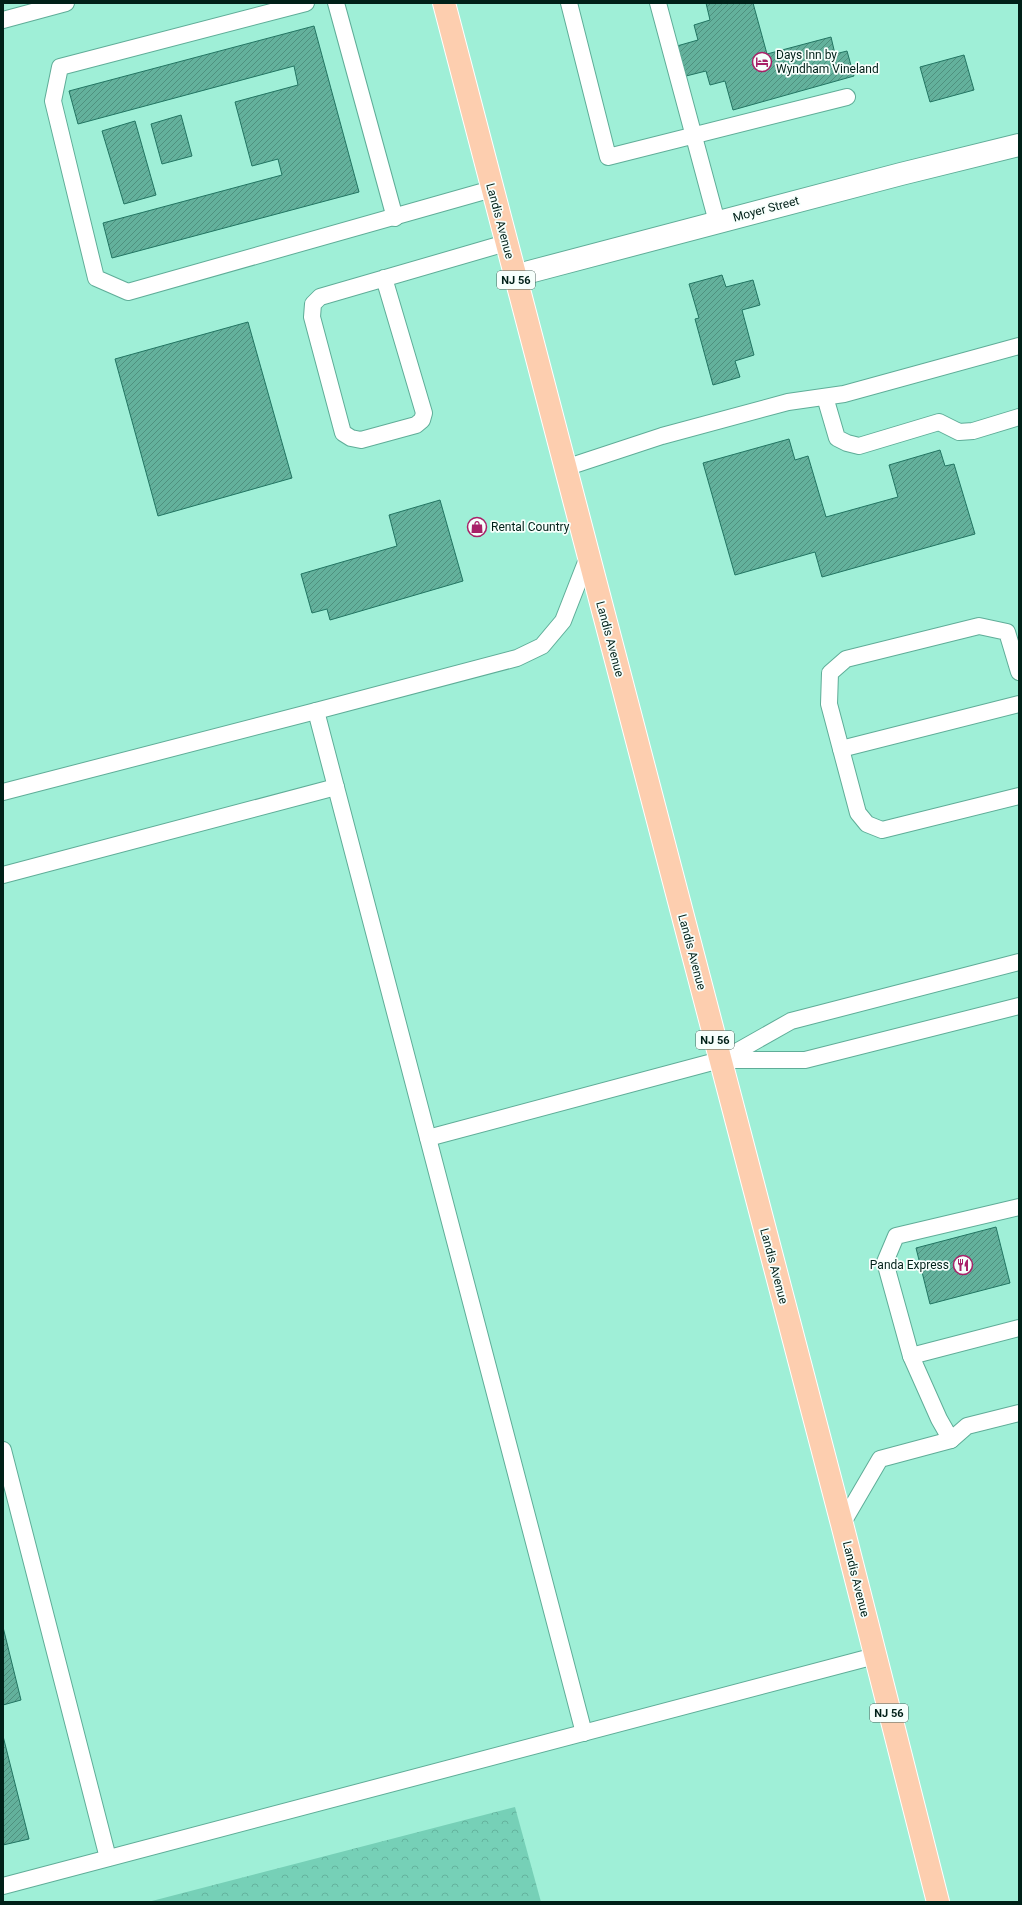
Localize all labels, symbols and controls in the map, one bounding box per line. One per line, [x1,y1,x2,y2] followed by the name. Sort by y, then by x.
[776,48,879,76] place label: Days Inn by Wyndham Vineland
[751,51,773,73] hotel icon: Days Inn by Wyndham Vineland
[483,182,517,260] street label: Landis Avenue
[731,193,801,225] street label: Moyer Street
[497,271,535,289] road number: NJ 56
[466,516,488,538] shop icon: Rental Country
[491,520,570,534] place label: Rental Country
[593,600,627,678] street label: Landis Avenue
[675,913,709,991] street label: Landis Avenue
[696,1031,734,1049] road number: NJ 56
[757,1227,791,1305] street label: Landis Avenue
[952,1254,974,1276] restaurant icon: Panda Express
[870,1258,949,1272] place label: Panda Express
[840,1540,872,1618] street label: Landis Avenue
[870,1704,908,1722] road number: NJ 56

